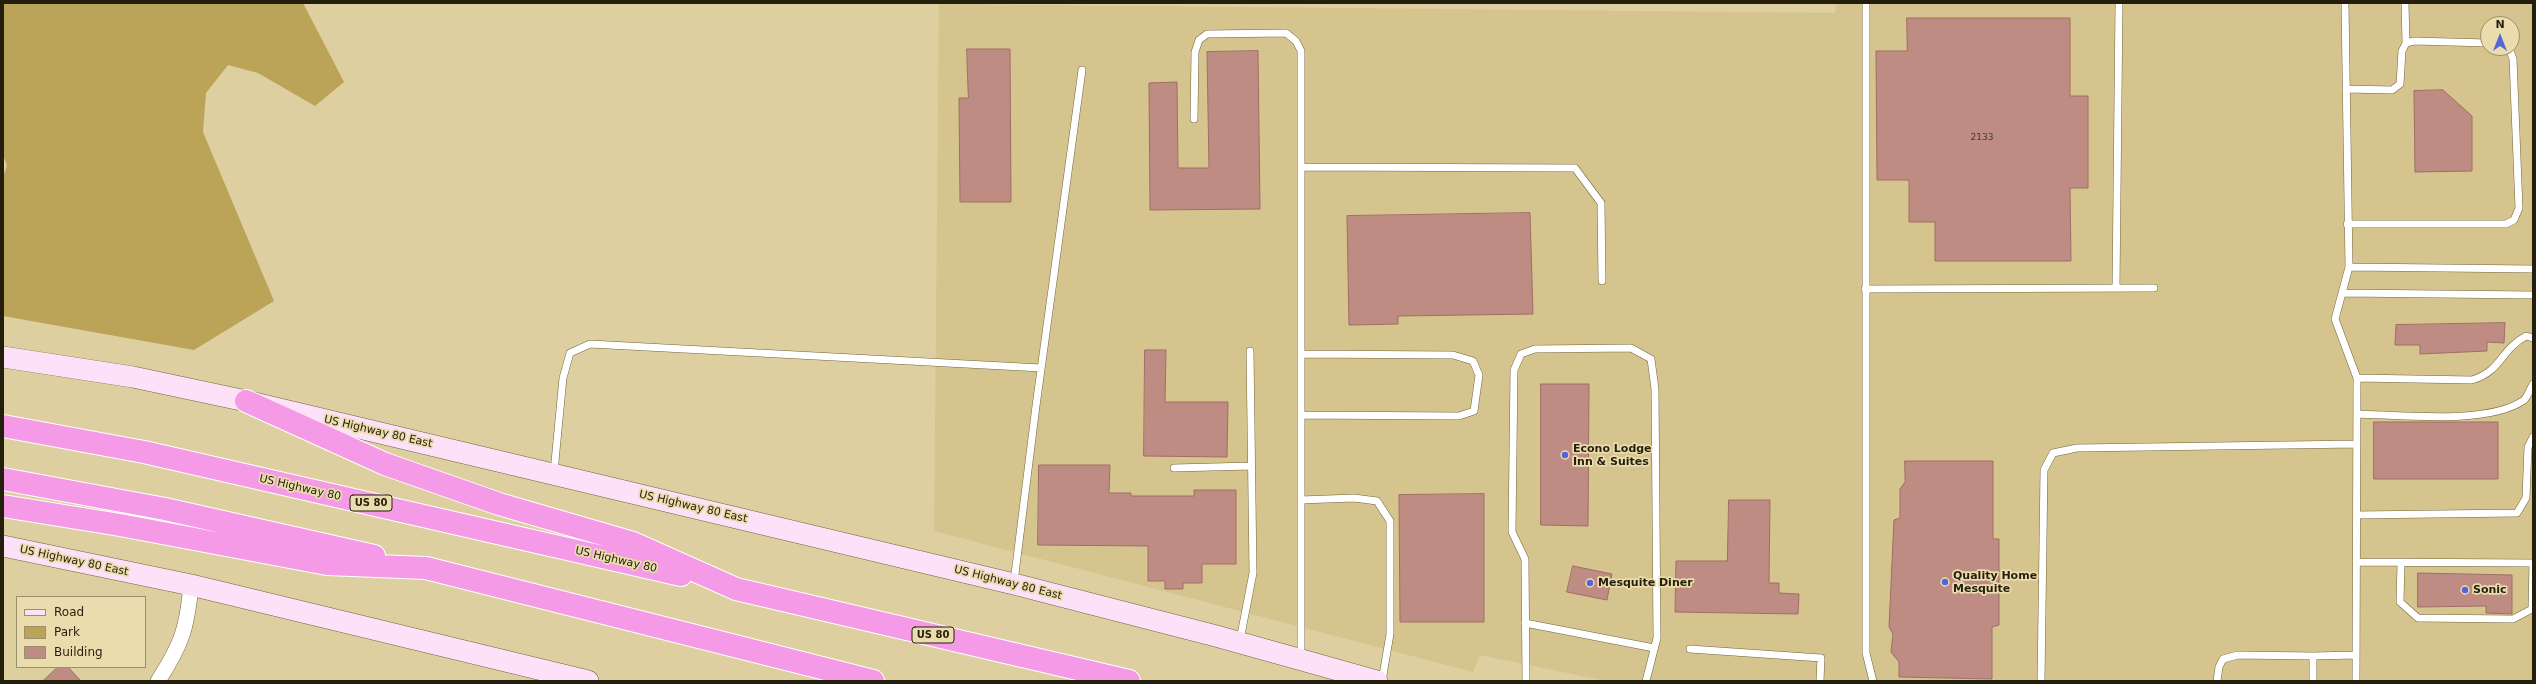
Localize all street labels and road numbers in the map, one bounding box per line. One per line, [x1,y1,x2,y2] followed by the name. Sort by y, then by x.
[323,413,433,451] street label: US Highway 80 East
[258,472,342,504] street label: US Highway 80
[638,488,748,526] street label: US Highway 80 East
[350,495,392,511] road number: US 80
[18,543,130,579] street label: US Highway 80 East
[574,544,658,576] street label: US Highway 80
[953,563,1063,603] street label: US Highway 80 East
[912,627,954,643] road number: US 80

